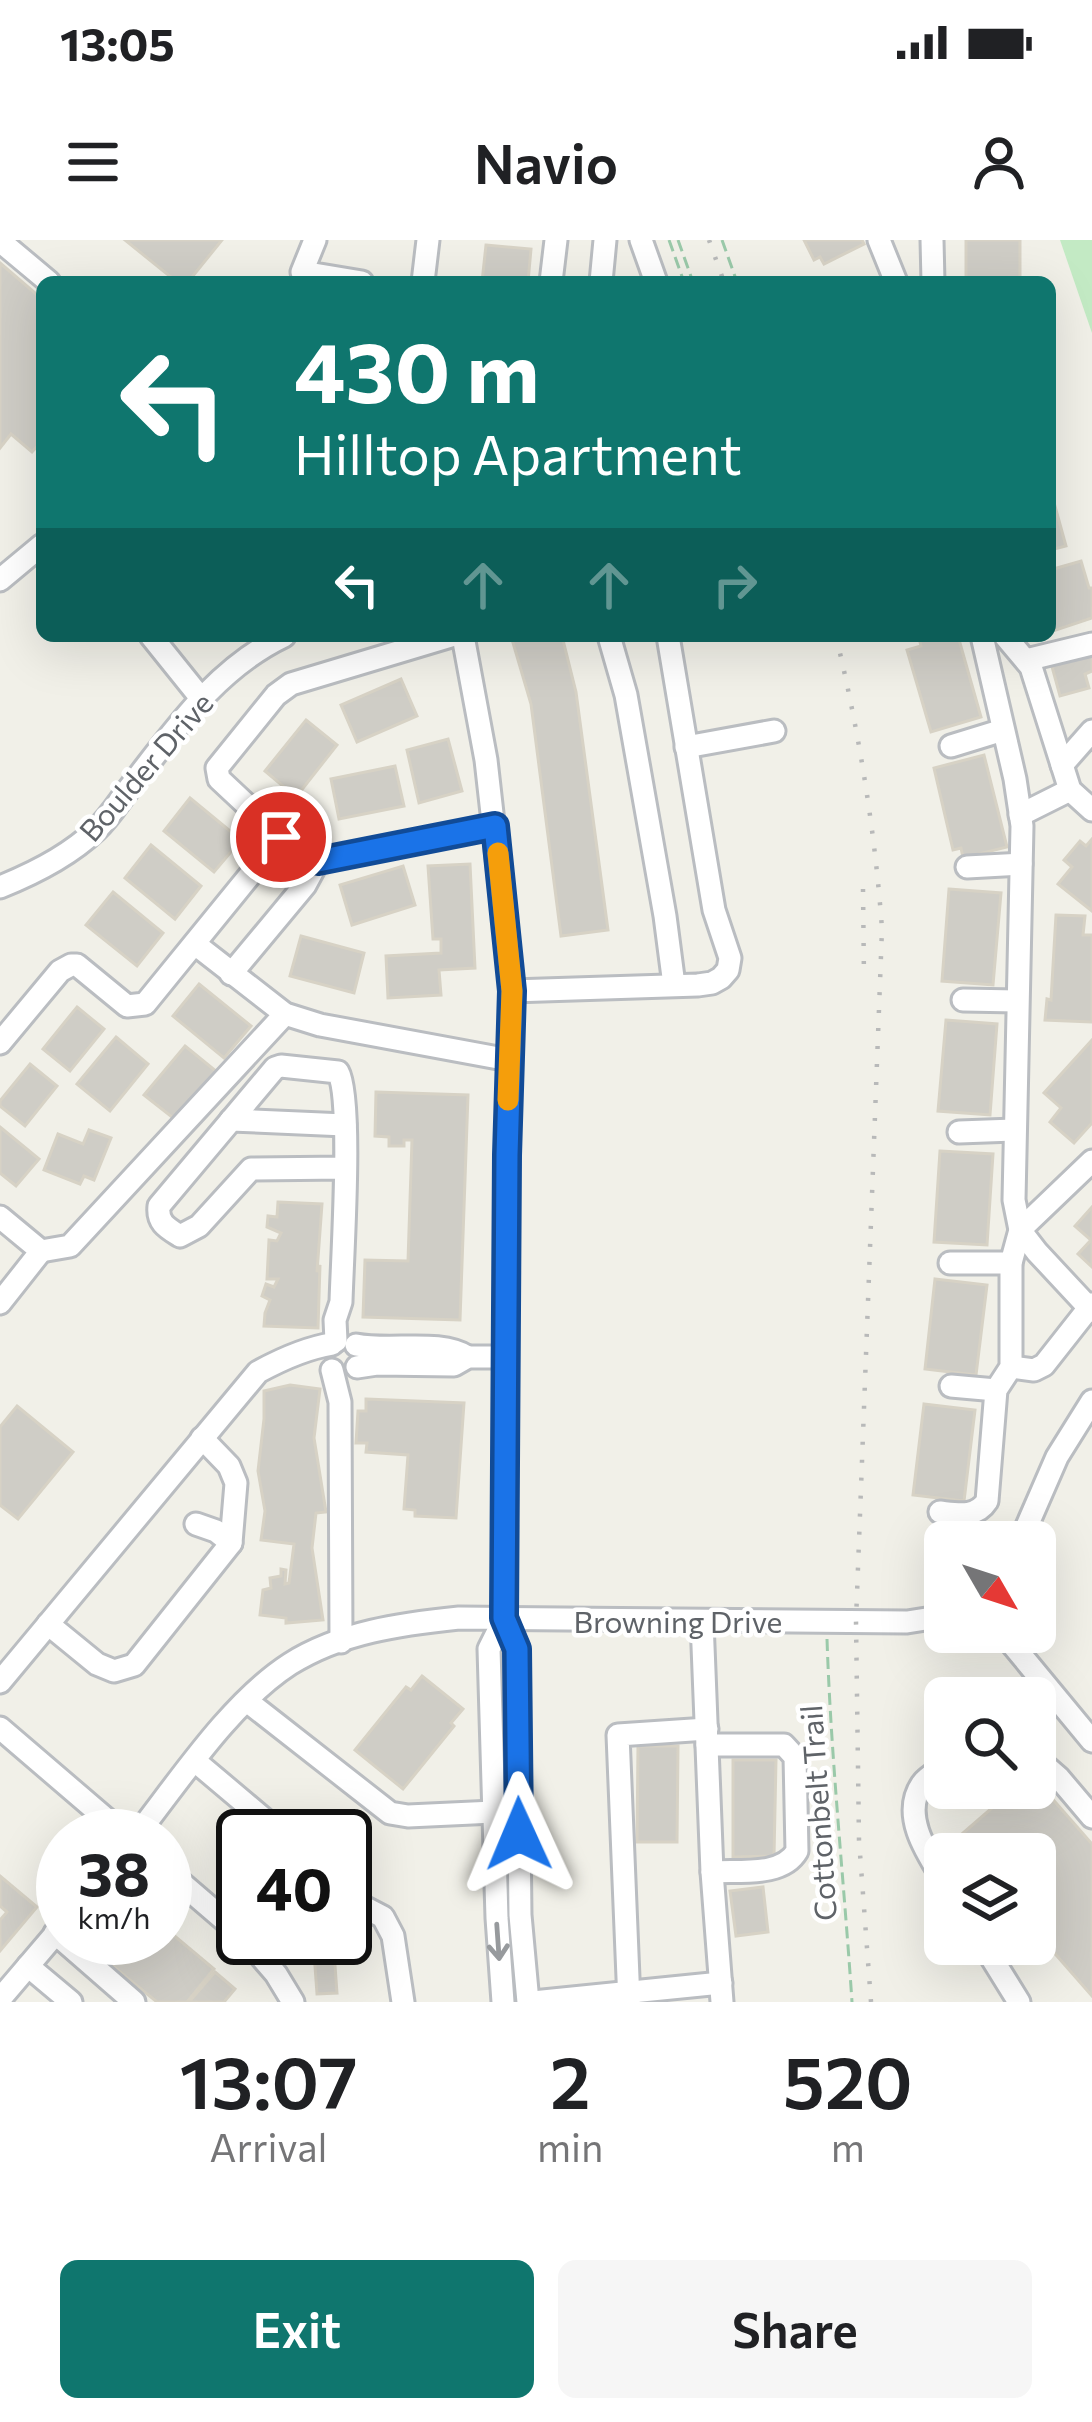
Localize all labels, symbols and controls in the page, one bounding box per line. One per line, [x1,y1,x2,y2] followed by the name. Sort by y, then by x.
[60,15,175,70] text: 13:05
[60,129,126,195] icon: menu
[474,129,618,195] text: Navio
[966,129,1032,195] icon: person
[294,318,540,420] text: 430 m
[96,324,252,480] icon: left
[294,420,742,486] text: Hilltop Apartment
[324,552,390,618] icon: left
[450,552,516,618] icon: ahead
[576,552,642,618] icon: ahead
[702,552,768,618] icon: right
[70,684,220,848] street label: Boulder Drive
[230,786,332,888] pin
[248,804,314,870] icon: arrive
[924,1521,1056,1653] north arrow
[924,1521,1056,1965] map controls
[574,1602,782,1639] street label: Browning Drive
[924,1677,1056,1809] button: search
[791,1704,843,1922] street label: Cottonbelt Trail
[456,1771,582,1897] position arrow
[216,1809,372,1965] speed limit sign: 40
[924,1833,1056,1965] button: layers
[78,1835,150,1908] text: 38
[78,1898,150,1935] text: km/h
[487,1922,510,1961] one-way arrow
[179,2036,358,2124] text: 13:07
[550,2036,591,2124] text: 2
[783,2036,913,2124] text: 520
[210,2122,328,2170] text: Arrival
[537,2122,603,2170] text: min
[831,2122,865,2170] text: m
[60,2260,534,2398] button: Exit
[558,2260,1032,2398] button: Share

